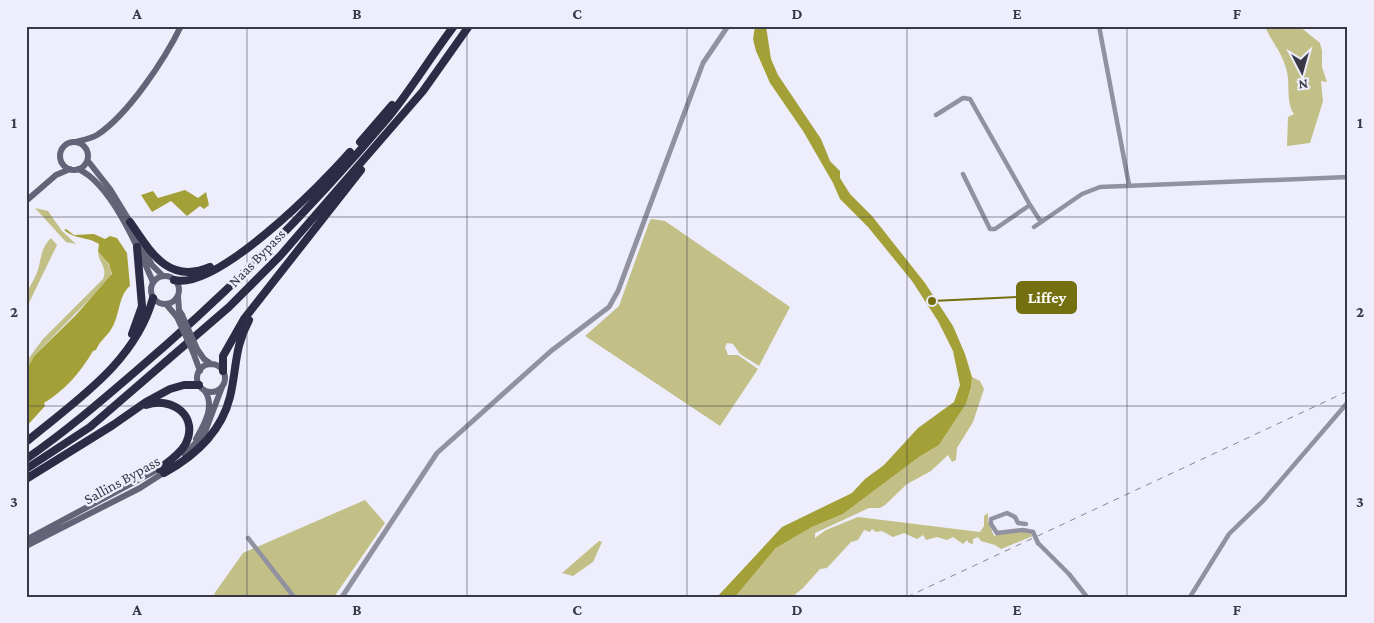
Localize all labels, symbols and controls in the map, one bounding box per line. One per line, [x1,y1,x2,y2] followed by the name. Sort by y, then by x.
[131,5,142,22] text: A
[352,5,362,22] text: B
[572,5,582,22] text: C
[791,5,803,22] text: D
[1012,5,1022,22] text: E
[1233,5,1242,22] text: F
[1276,48,1326,98] north arrow
[1297,76,1309,93] text: N
[11,114,17,131] text: 1
[1357,114,1363,131] text: 1
[226,226,289,291] street label: Naas Bypass
[1017,282,1076,313] callout: Liffey
[1028,289,1066,306] text: Liffey
[10,303,18,320] text: 2
[1356,303,1364,320] text: 2
[81,453,163,508] street label: Sallins Bypass
[10,493,18,510] text: 3
[1356,493,1364,510] text: 3
[131,601,142,618] text: A
[352,601,362,618] text: B
[572,601,582,618] text: C
[791,601,803,618] text: D
[1012,601,1022,618] text: E
[1233,601,1242,618] text: F

